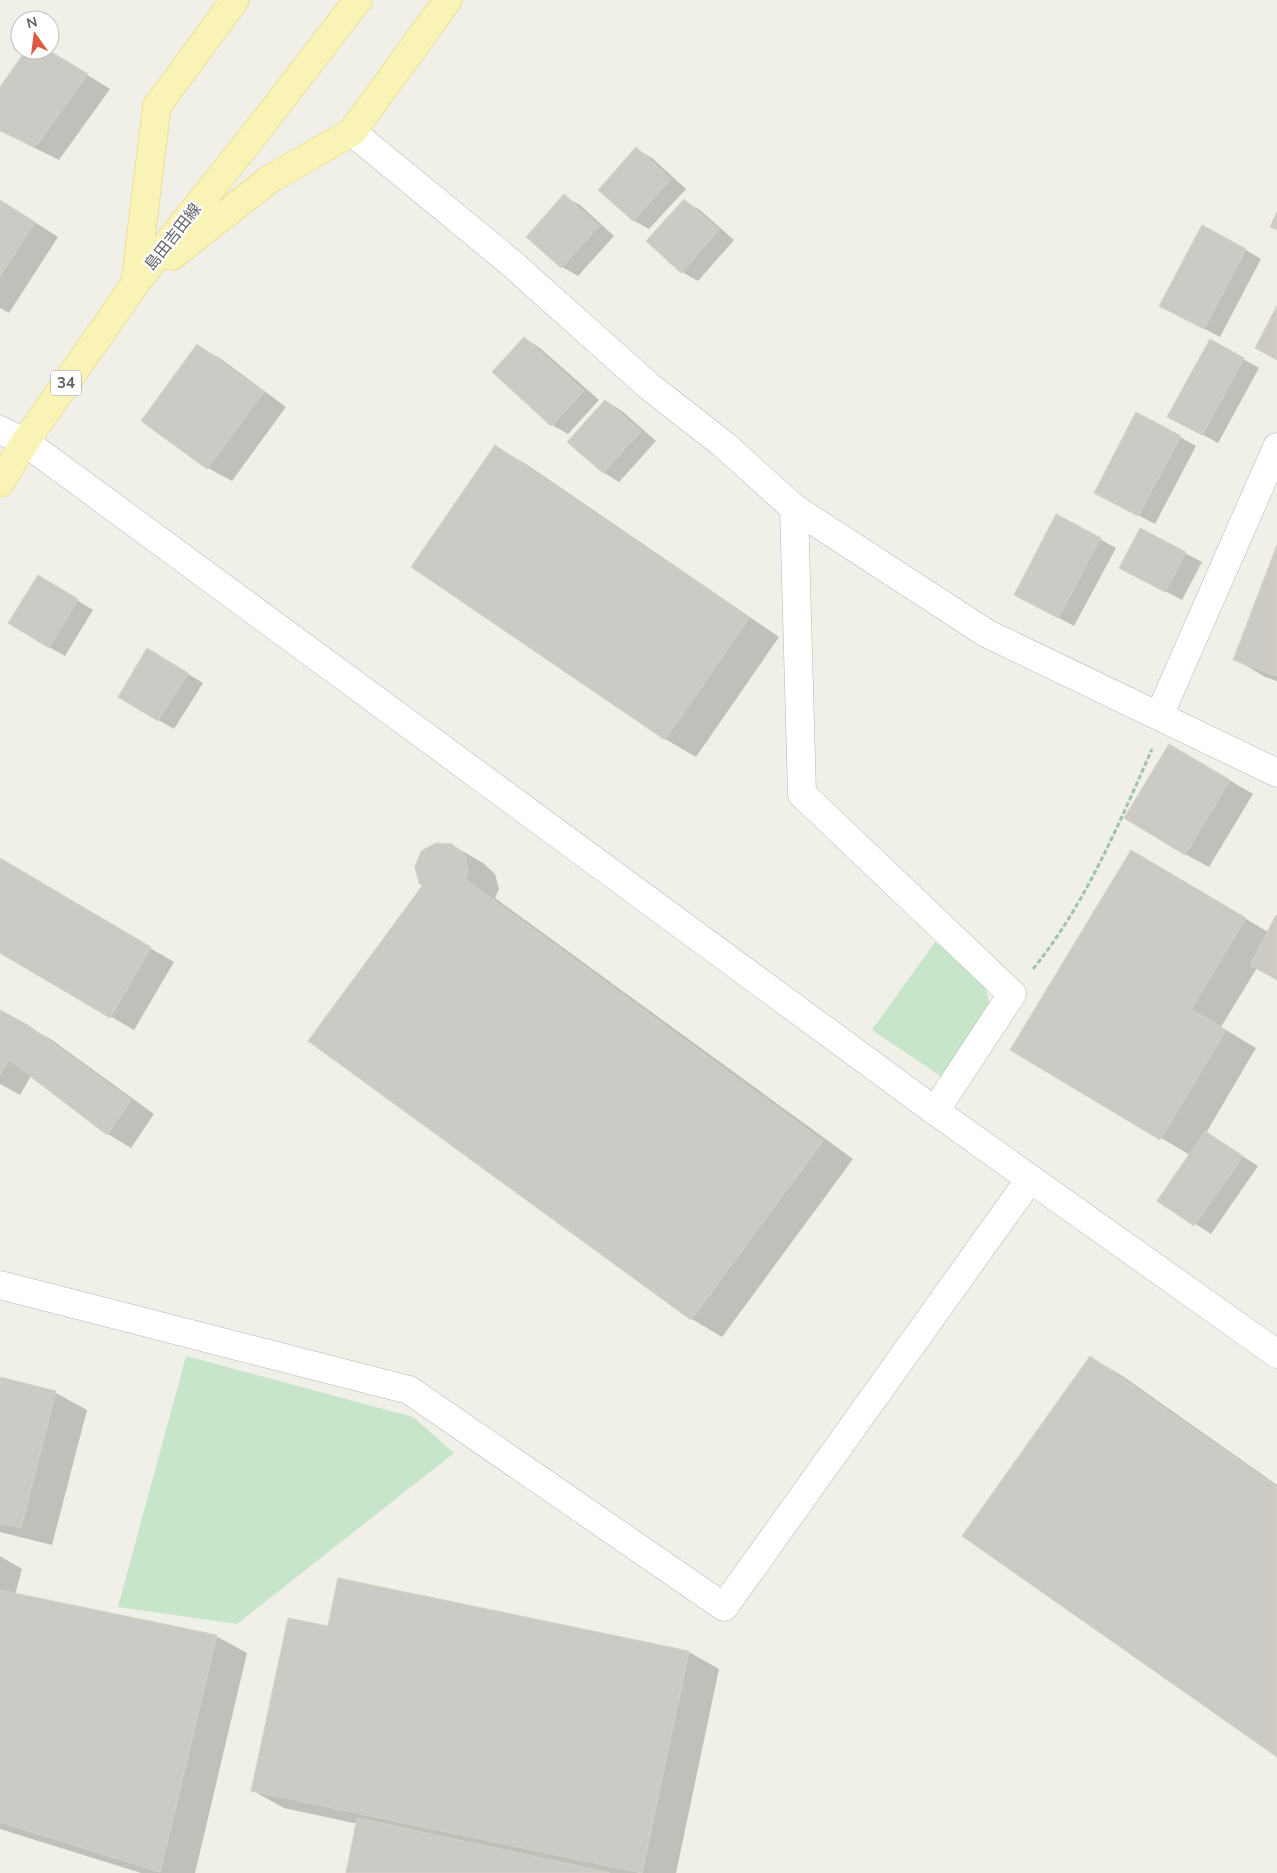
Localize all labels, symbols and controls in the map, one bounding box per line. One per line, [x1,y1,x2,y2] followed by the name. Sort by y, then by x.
[10,10,60,60] north arrow
[25,12,39,33] text: N
[140,199,206,275] street label: 島田吉田線
[51,370,81,396] road number: 34

